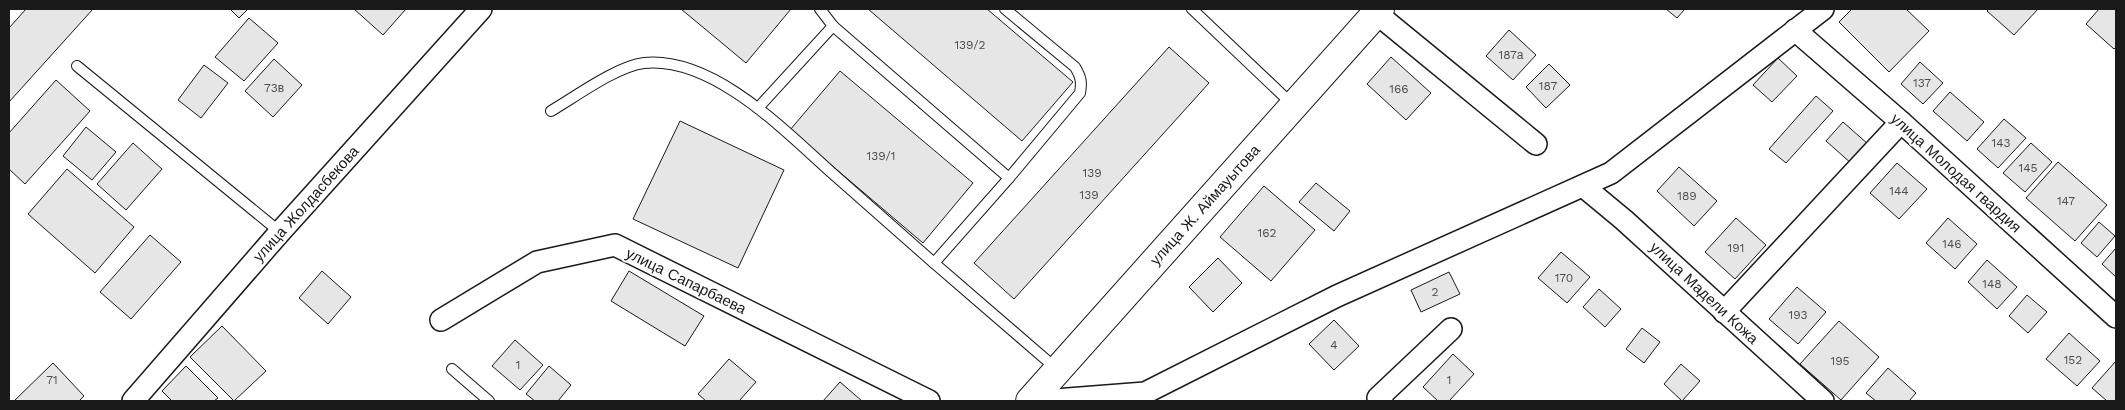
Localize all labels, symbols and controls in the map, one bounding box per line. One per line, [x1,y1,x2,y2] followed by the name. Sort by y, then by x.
[954,38,986,52] house number: 139/2
[1499,48,1524,62] house number: 187а
[1913,76,1931,90] house number: 137
[1539,79,1557,93] house number: 187
[264,81,284,95] house number: 73в
[1389,82,1409,96] house number: 166
[1887,110,2025,236] street label: улица Молодая гвардия
[1991,136,2011,150] house number: 143
[1146,141,1264,269] street label: улица Ж. Аймауытова
[249,142,363,266] street label: улица Жолдасбекова
[867,149,895,163] house number: 139/1
[2019,161,2038,175] house number: 145
[1082,166,1102,180] house number: 139
[1889,184,1909,198] house number: 144
[1079,188,1099,202] house number: 139
[1677,189,1697,203] house number: 189
[2057,194,2075,208] house number: 147
[1258,226,1276,240] house number: 162
[1942,237,1962,251] house number: 146
[1646,238,1762,348] street label: улица Мадели Кожа
[1728,241,1744,255] house number: 191
[623,244,750,318] street label: улица Сапарбаева
[1555,271,1573,285] house number: 170
[1982,277,2002,291] house number: 148
[1432,285,1439,299] house number: 2
[1789,308,1807,322] house number: 193
[1330,338,1338,352] house number: 4
[2064,353,2082,367] house number: 152
[1830,354,1850,368] house number: 195
[516,358,520,372] house number: 1
[46,373,58,387] house number: 71
[1447,373,1451,387] house number: 1

